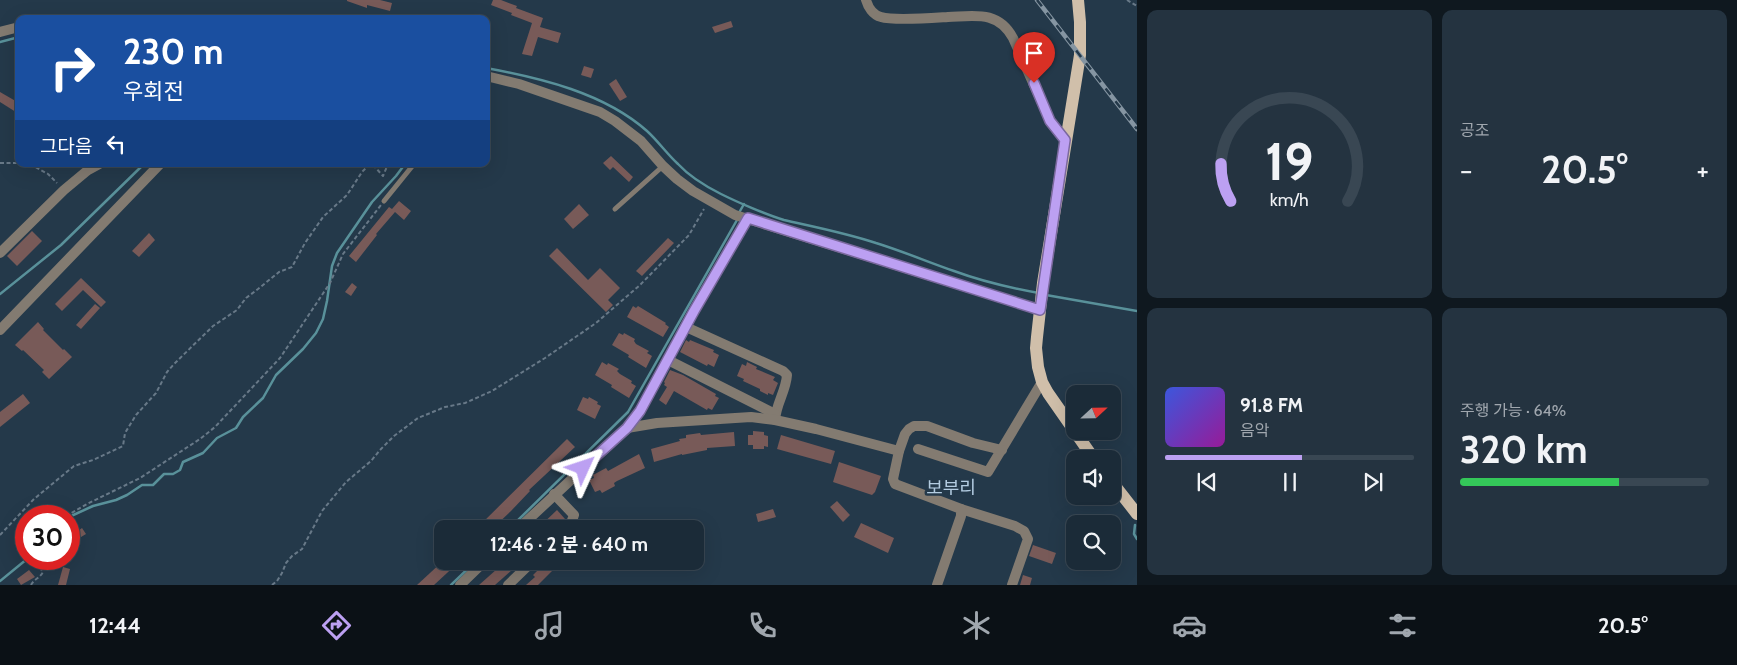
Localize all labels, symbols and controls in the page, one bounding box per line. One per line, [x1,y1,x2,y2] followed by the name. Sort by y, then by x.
[123,30,223,73] text: 230 m
[1013,32,1055,83] pin
[40,35,105,100] icon: right
[1020,39,1048,67] icon: arrive
[123,78,184,105] text: 우회전
[1460,121,1489,140] text: 공조
[102,130,130,158] icon: left
[1265,130,1314,193] text: 19
[40,135,92,158] text: 그다음
[1541,146,1628,193] text: 20.5°
[1460,153,1472,187] text: −
[1697,153,1709,187] text: +
[1270,189,1309,210] text: km/h
[1066,385,1121,440] north arrow
[1066,385,1121,570] map controls
[1240,394,1303,417] text: 91.8 FM
[1460,401,1566,420] text: 주행 가능 · 64%
[1240,421,1269,440] text: 음악
[1460,426,1587,473] text: 320 km
[556,441,608,493] position arrow
[1066,450,1121,505] button: sound
[1193,468,1221,496] icon: previous
[1276,468,1304,496] icon: pause
[1359,468,1387,496] icon: next
[926,477,976,499] district label: 보부리
[15,505,80,570] speed limit sign: 30
[1066,515,1121,570] button: search
[490,533,648,556] text: 12:46 · 2 분 · 640 m
[319,608,354,643] icon: directions
[532,608,567,643] icon: music
[745,608,780,643] icon: phone
[959,608,994,643] icon: climate
[1172,608,1207,643] icon: car
[1385,608,1420,643] icon: filters
[89,612,141,639] text: 12:44
[1598,612,1648,639] text: 20.5°

